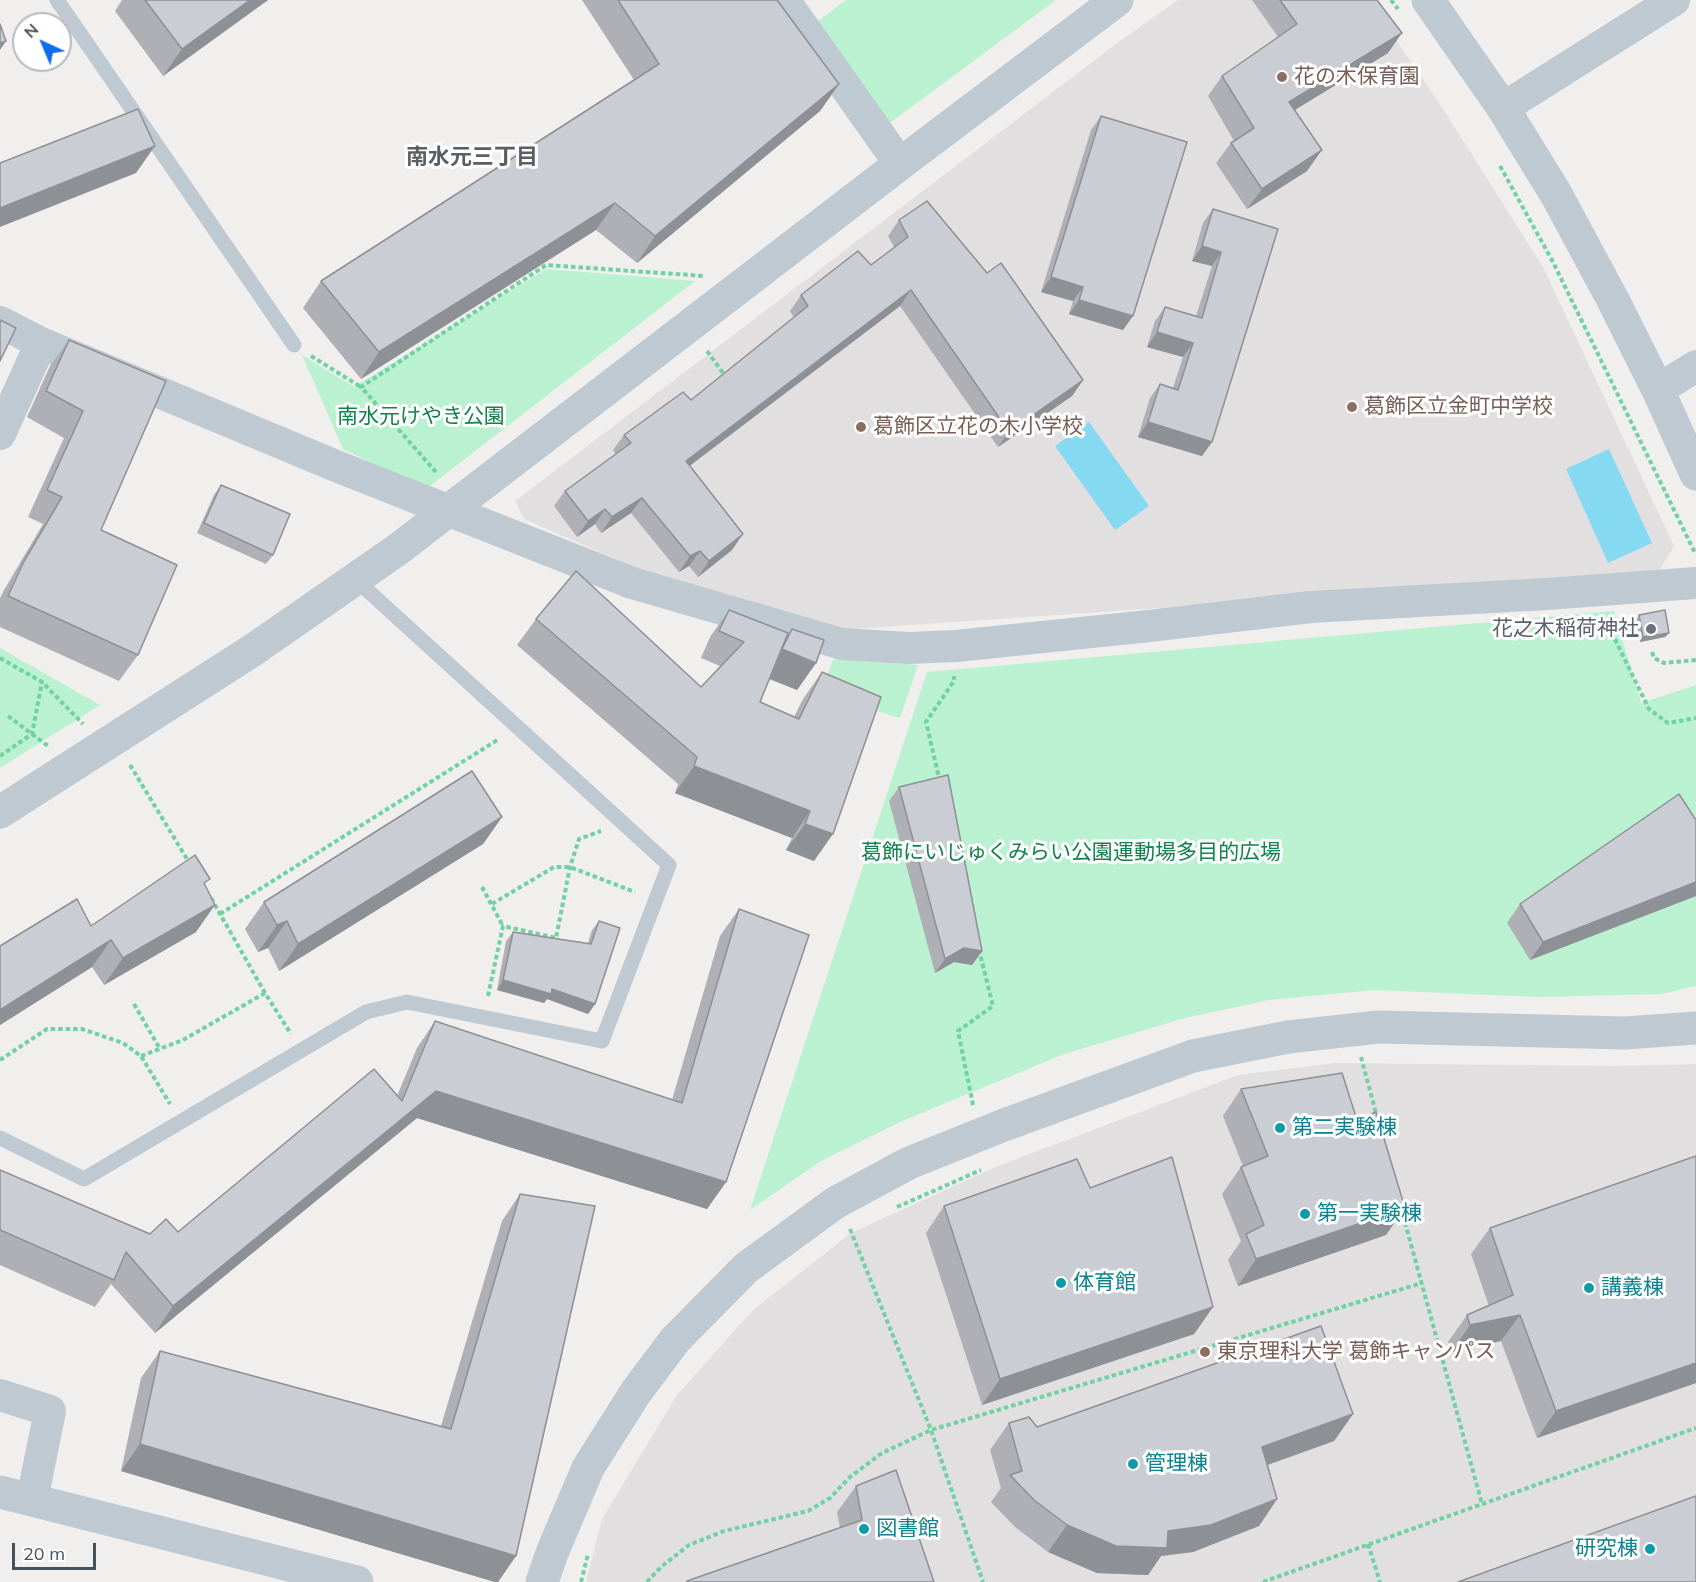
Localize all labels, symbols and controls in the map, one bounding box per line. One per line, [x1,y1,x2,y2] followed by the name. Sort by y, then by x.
[12,12,72,72] north arrow
[20,19,42,42] text: N
[1294,64,1420,90] place label: 花の木保育園
[1275,70,1289,84] marker: 花の木保育園
[406,144,538,170] district label: 南水元三丁目
[1364,394,1553,420] place label: 葛飾区立金町中学校
[1345,400,1359,414] marker: 葛飾区立金町中学校
[337,404,505,430] park label: 南水元けやき公園
[873,414,1083,440] place label: 葛飾区立花の木小学校
[854,420,868,434] marker: 葛飾区立花の木小学校
[1492,616,1639,642] place label: 花之木稲荷神社
[1644,622,1658,636] marker: 花之木稲荷神社
[861,840,1281,866] park label: 葛飾にいじゅくみらい公園運動場多目的広場
[1292,1115,1397,1141] place label: 第二実験棟
[1273,1121,1287,1135] marker: 第二実験棟
[1317,1201,1422,1227] place label: 第一実験棟
[1298,1207,1312,1221] marker: 第一実験棟
[1073,1270,1136,1296] place label: 体育館
[1601,1275,1664,1301] place label: 講義棟
[1054,1276,1068,1290] marker: 体育館
[1582,1281,1596,1295] marker: 講義棟
[1217,1339,1495,1365] place label: 東京理科大学 葛飾キャンパス
[1198,1345,1212,1359] marker: 東京理科大学 葛飾キャンパス
[1145,1451,1208,1477] place label: 管理棟
[1126,1457,1140,1471] marker: 管理棟
[876,1516,939,1542] place label: 図書館
[857,1522,871,1536] marker: 図書館
[15,1531,99,1569] scale bar
[1575,1536,1638,1562] place label: 研究棟
[23,1542,65,1565] text: 20 m
[1643,1542,1657,1556] marker: 研究棟

